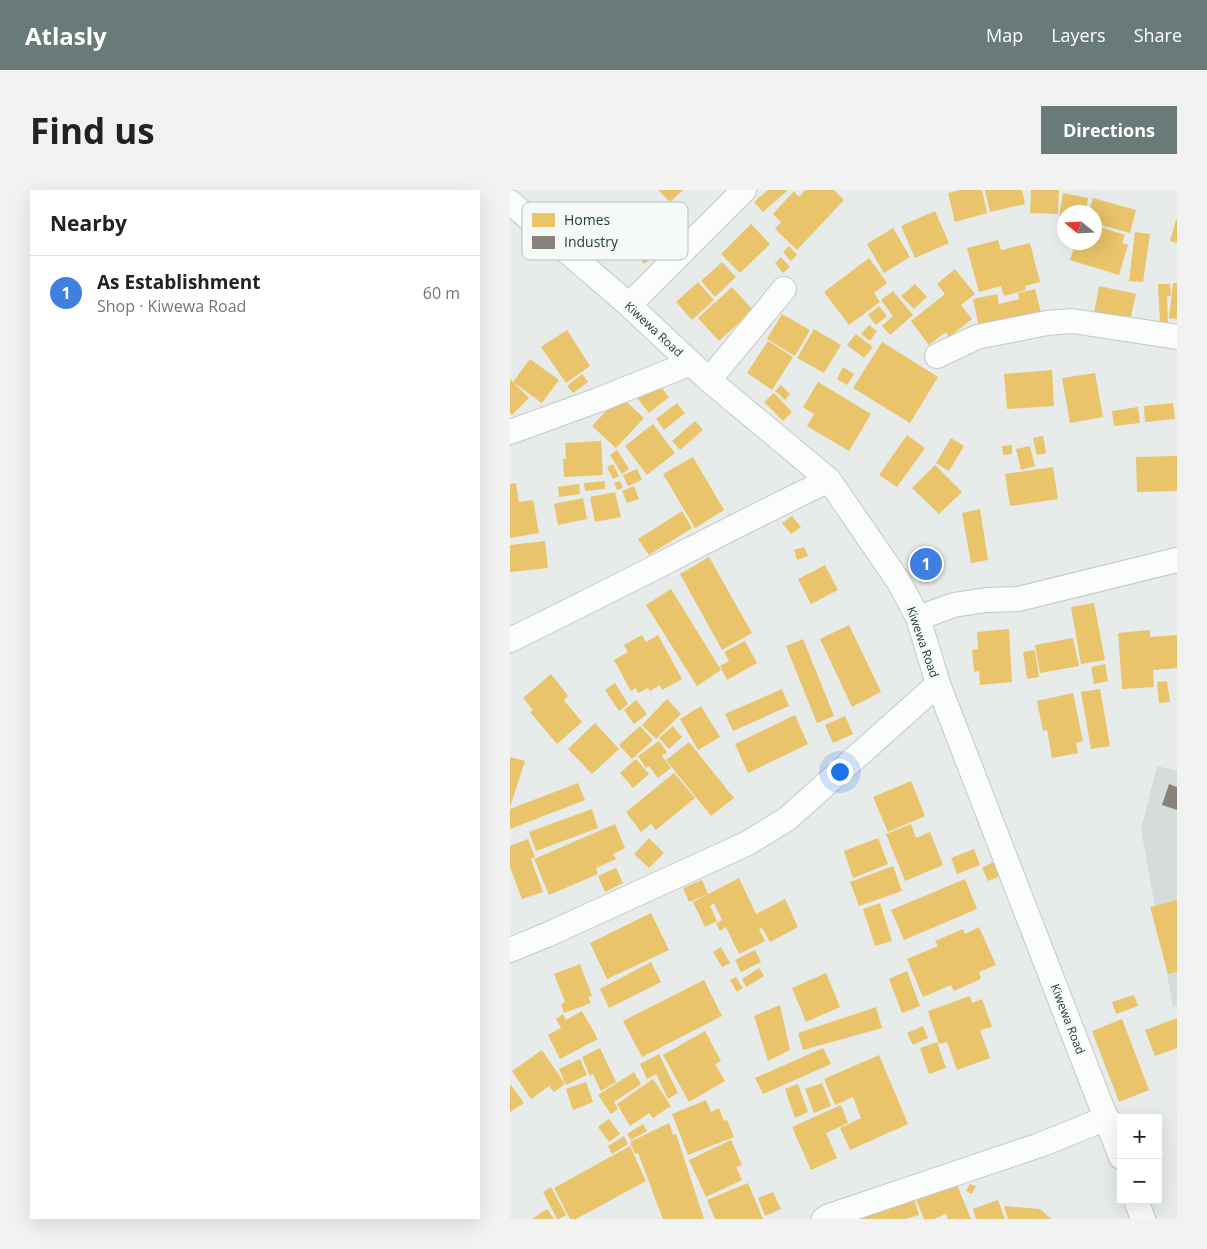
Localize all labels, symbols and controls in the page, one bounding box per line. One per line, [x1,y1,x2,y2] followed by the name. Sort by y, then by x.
[25,19,107,52] text: Atlasly
[986,23,1023,47] text: Map
[1051,23,1106,47] text: Layers
[1134,23,1182,47] text: Share
[1041,106,1177,154] button: Directions
[30,107,155,154] text: Find us
[522,202,688,260] legend
[1057,205,1102,250] north arrow
[50,209,127,237] text: Nearby
[564,210,611,229] text: Homes
[564,232,619,251] text: Industry
[97,269,260,295] text: As Establishment
[61,282,71,304] text: 1
[423,282,460,304] text: 60 m
[97,295,246,317] text: Shop · Kiwewa Road
[621,298,687,360] street label: Kiwewa Road
[910,545,942,583] pin: 1
[903,604,943,680] street label: Kiwewa Road
[827,759,853,785] your location
[1047,981,1089,1057] street label: Kiwewa Road
[1117,1114,1162,1204] map controls
[1117,1114,1162,1159] button: +
[1117,1159,1162,1204] button: −

